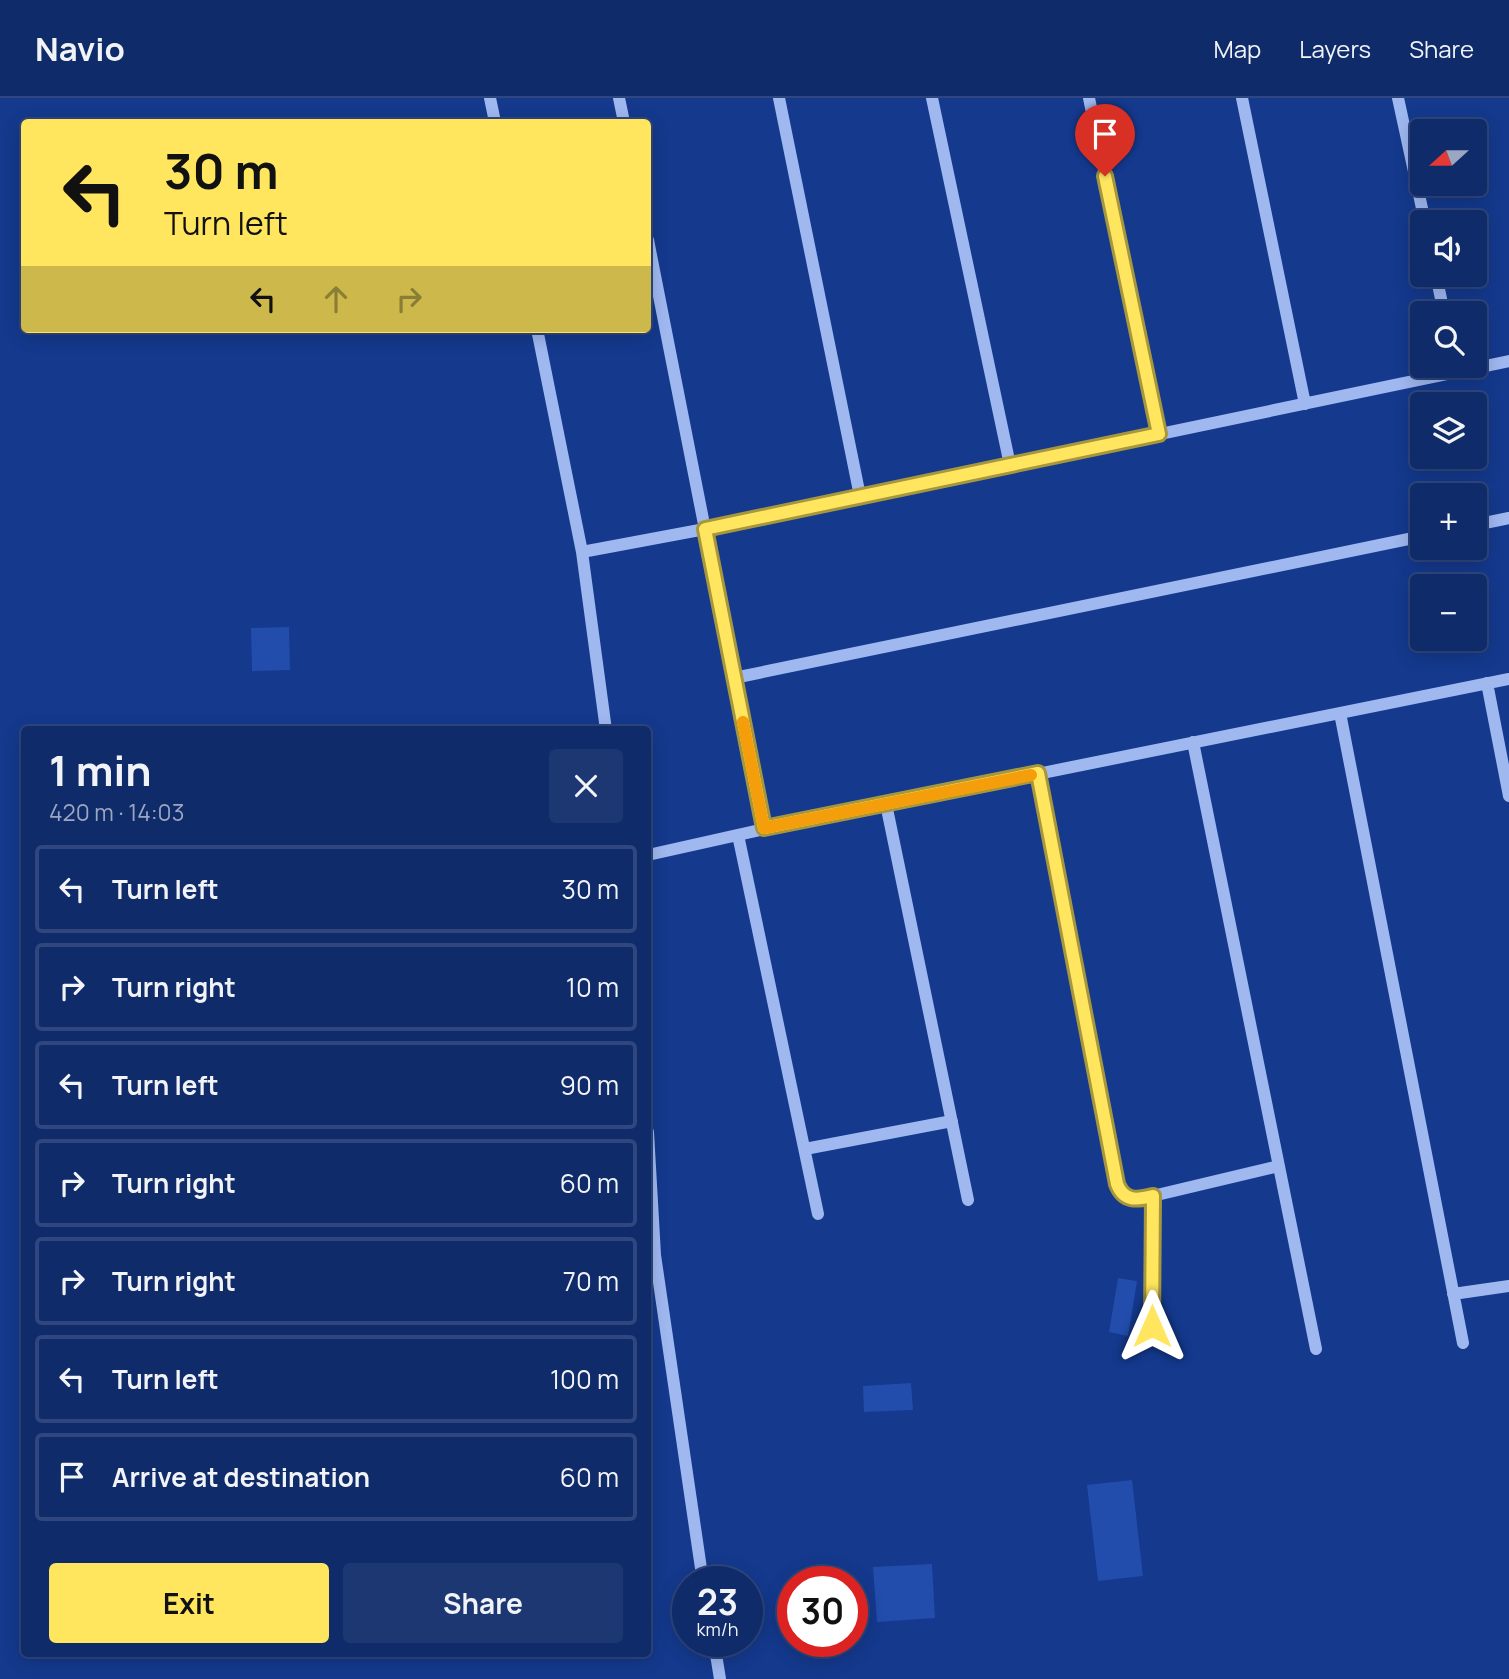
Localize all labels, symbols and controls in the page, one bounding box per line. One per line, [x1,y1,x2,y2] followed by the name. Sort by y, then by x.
[35,26,125,71] text: Navio
[1214,32,1261,65] text: Map
[1299,32,1371,65] text: Layers
[1409,32,1474,65] text: Share
[1075,104,1135,176] pin
[1086,115,1124,153] icon: arrive
[1410,119,1488,196] north arrow
[1410,119,1487,651] map controls
[164,137,279,204] text: 30 m
[49,147,140,238] icon: left
[164,201,288,245] text: Turn left
[1410,210,1487,287] button: sound
[244,280,282,318] icon: left
[317,280,355,318] icon: ahead
[390,280,428,318] icon: right
[1410,301,1487,378] button: search
[1410,392,1487,469] button: layers
[1410,483,1487,560] button: +
[1410,574,1487,651] button: −
[49,741,152,799] text: 1 min
[549,749,623,823] button: close
[49,796,184,828] text: 420 m · 14:03
[53,870,91,908] icon: left
[112,871,219,907] text: Turn left
[562,871,619,907] text: 30 m
[53,968,91,1006] icon: right
[112,969,236,1005] text: Turn right
[566,969,619,1005] text: 10 m
[53,1066,91,1104] icon: left
[112,1067,219,1103] text: Turn left
[560,1067,619,1103] text: 90 m
[53,1164,91,1202] icon: right
[112,1165,236,1201] text: Turn right
[560,1165,619,1201] text: 60 m
[53,1262,91,1300] icon: right
[112,1263,236,1299] text: Turn right
[563,1263,619,1299] text: 70 m
[1115,1289,1189,1363] position arrow
[53,1360,91,1398] icon: left
[112,1361,219,1397] text: Turn left
[550,1361,619,1397] text: 100 m
[53,1458,91,1496] icon: arrive
[112,1459,370,1495] text: Arrive at destination
[560,1459,619,1495] text: 60 m
[49,1563,329,1643] button: Exit
[343,1563,623,1643] button: Share
[777,1566,868,1657] speed limit sign: 30
[697,1578,738,1626] text: 23
[697,1617,738,1641] text: km/h

